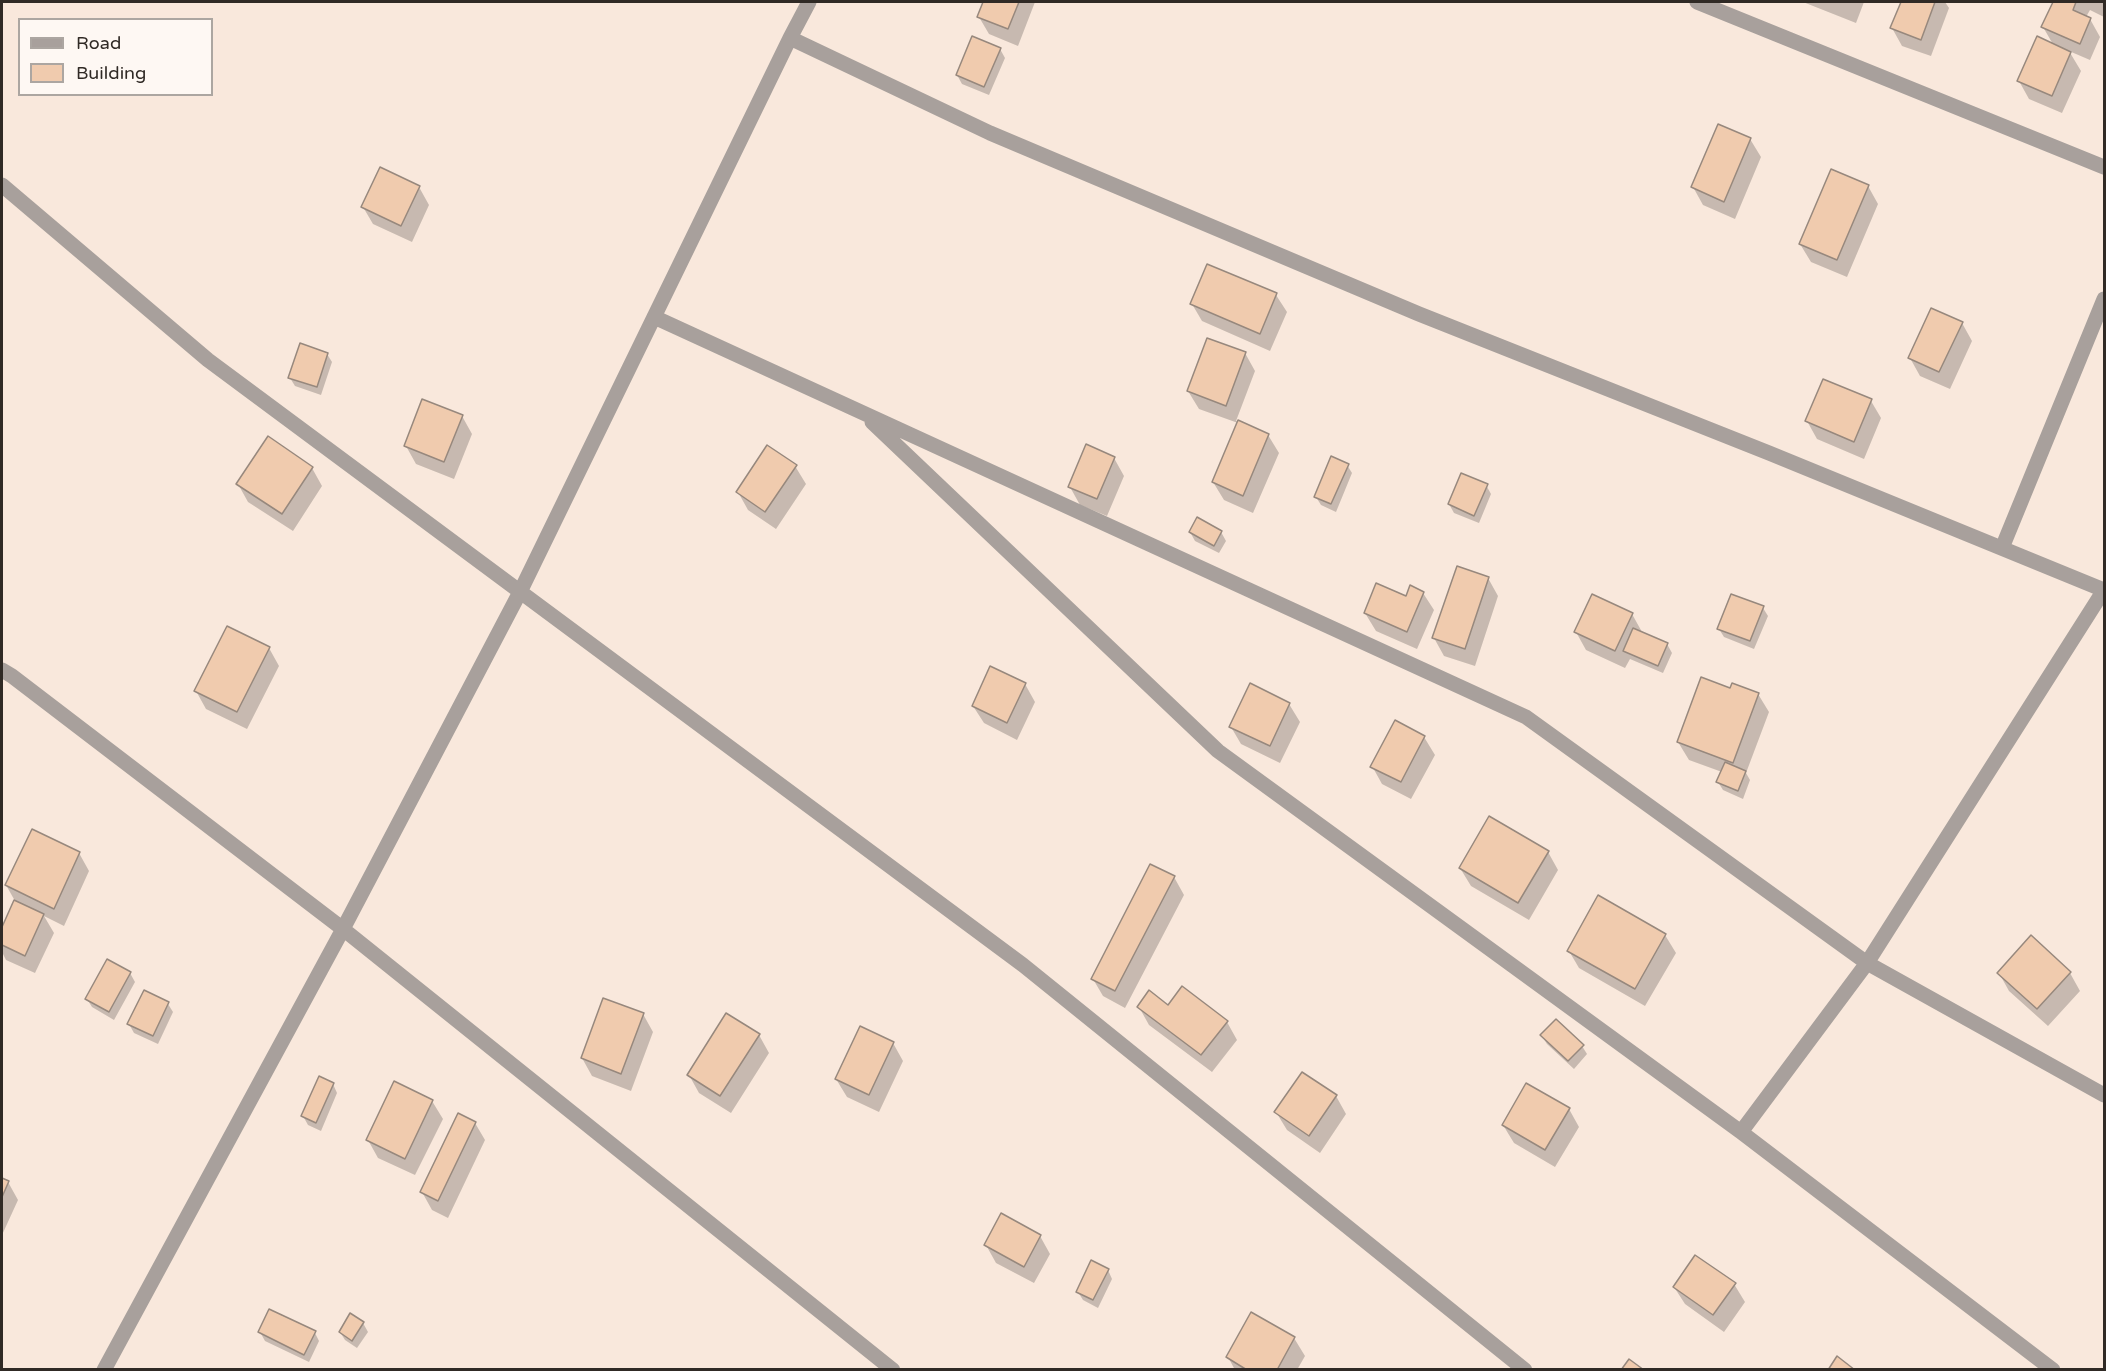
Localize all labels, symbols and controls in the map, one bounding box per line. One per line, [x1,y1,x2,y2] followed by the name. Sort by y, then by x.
[18,18,213,96] legend
[76,32,121,54] text: Road
[76,62,146,84] text: Building

